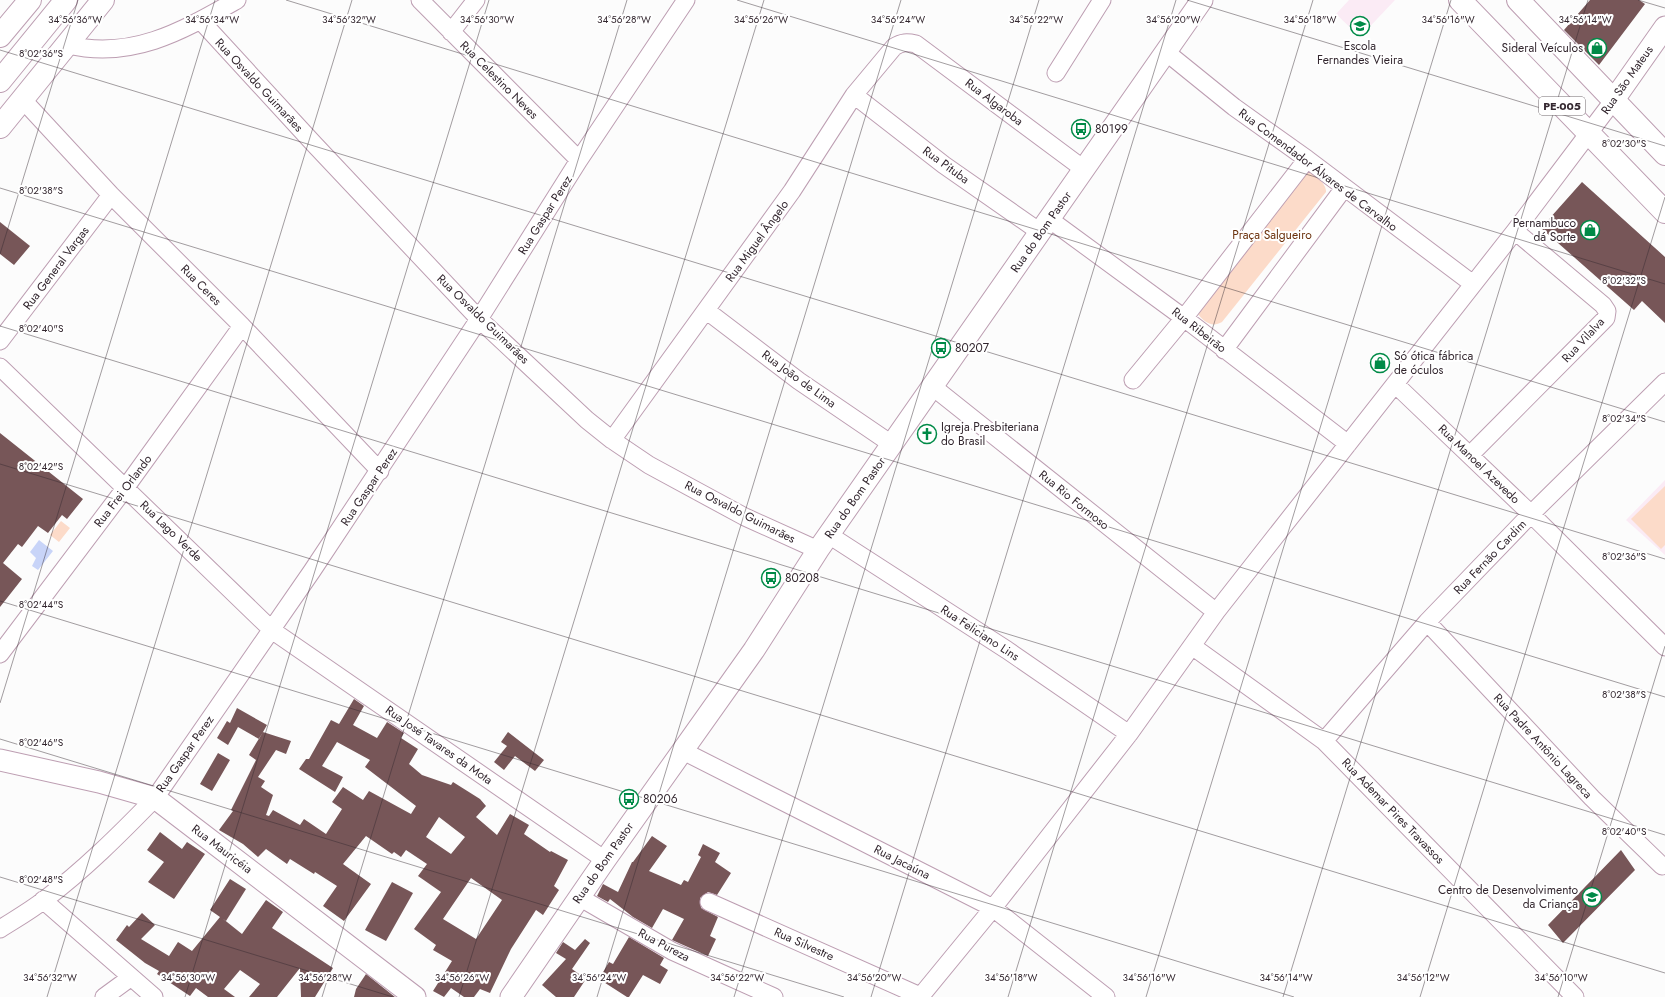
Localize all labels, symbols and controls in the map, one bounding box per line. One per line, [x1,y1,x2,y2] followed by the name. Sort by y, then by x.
[48,12,102,27] text: 34°56'36"W
[185,12,239,27] text: 34°56'34"W
[322,12,376,27] text: 34°56'32"W
[460,12,514,27] text: 34°56'30"W
[597,12,651,27] text: 34°56'28"W
[734,12,788,27] text: 34°56'26"W
[871,12,925,27] text: 34°56'24"W
[1009,12,1063,27] text: 34°56'22"W
[1146,12,1200,27] text: 34°56'20"W
[1284,12,1337,27] text: 34°56'18"W
[1421,12,1475,27] text: 34°56'16"W
[1558,12,1612,27] text: 34°56'14"W
[1349,15,1371,37] school or university icon: Escola Fernandes Vieira
[211,34,307,136] street label: Rua Osvaldo Guimarães
[456,37,542,123] street label: Rua Celestino Neves
[1317,37,1403,69] place label: Escola Fernandes Vieira
[1586,37,1608,59] shop icon: Sideral Veículos
[1502,39,1583,57] place label: Sideral Veículos
[1597,42,1658,118] street label: Rua São Mateus
[19,46,64,61] text: 8°02'36"S
[961,74,1027,130] street label: Rua Algaroba
[1539,97,1585,115] road number: PE-005
[1235,104,1402,236] street label: Rua Comendador Álvares de Carvalho
[1070,118,1092,140] bus stop icon: 80199
[1095,120,1128,138] place label: 80199
[1602,136,1647,151] text: 8°02'30"S
[919,142,973,188] street label: Rua Pituba
[513,171,577,258] street label: Rua Gaspar Perez
[19,183,63,198] text: 8°02'38"S
[1006,187,1076,276] street label: Rua do Bom Pastor
[721,196,793,286] street label: Rua Miguel Ângelo
[1513,214,1576,246] place label: Pernambuco dá Sorte
[1579,219,1601,241] shop icon: Pernambuco dá Sorte
[19,222,94,314] street label: Rua General Vargas
[1232,226,1312,244] park label: Praça Salgueiro
[176,260,226,310] street label: Rua Ceres
[433,270,533,368] street label: Rua Osvaldo Guimarães
[1602,273,1647,288] text: 8°02'32"S
[1168,303,1230,357] street label: Rua Ribeirão
[1557,313,1609,367] street label: Rua Vilalva
[19,321,64,336] text: 8°02'40"S
[930,337,952,359] bus stop icon: 80207
[955,339,990,357] place label: 80207
[758,346,840,412] street label: Rua João de Lima
[1394,347,1473,379] place label: Só ótica fábrica de óculos
[1369,352,1391,374] shop icon: Só ótica fábrica de óculos
[1602,411,1647,426] text: 8°02'34"S
[941,418,1039,450] place label: Igreja Presbiteriana do Brasil
[1434,420,1524,508] street label: Rua Manoel Azevedo
[916,423,938,445] church icon: Igreja Presbiteriana do Brasil
[336,444,402,530] street label: Rua Gaspar Perez
[90,451,157,531] street label: Rua Frei Orlando
[820,453,890,542] street label: Rua do Bom Pastor
[19,459,64,474] text: 8°02'42"S
[1035,466,1113,534] street label: Rua Rio Formoso
[681,476,799,548] street label: Rua Osvaldo Guimarães
[136,496,206,566] street label: Rua Lago Verde
[1449,515,1531,599] street label: Rua Fernão Cardim
[1602,549,1647,564] text: 8°02'36"S
[760,567,782,589] bus stop icon: 80208
[785,569,819,587] place label: 80208
[19,597,64,612] text: 8°02'44"S
[937,601,1023,665] street label: Rua Feliciano Lins
[1602,687,1646,702] text: 8°02'38"S
[1489,689,1597,803] street label: Rua Padre Antônio Lagreca
[382,701,496,789] street label: Rua José Tavares da Mota
[152,711,219,796] street label: Rua Gaspar Perez
[19,735,64,750] text: 8°02'46"S
[1338,754,1449,868] street label: Rua Ademar Pires Travassos
[618,788,640,810] bus stop icon: 80206
[643,790,678,808] place label: 80206
[568,818,638,907] street label: Rua do Bom Pastor
[188,820,256,878] street label: Rua Mauricéia
[1602,824,1647,839] text: 8°02'40"S
[871,840,933,884] street label: Rua Jacaúna
[19,872,64,887] text: 8°02'48"S
[1438,881,1578,913] place label: Centro de Desenvolvimento da Criança
[1581,886,1603,908] school or university icon: Centro de Desenvolvimento da Criança
[771,923,837,965] street label: Rua Silvestre
[635,924,693,966] street label: Rua Pureza
[23,970,77,985] text: 34°56'32"W
[161,970,215,985] text: 34°56'30"W
[298,970,352,985] text: 34°56'28"W
[435,970,489,985] text: 34°56'26"W
[572,970,626,985] text: 34°56'24"W
[710,970,764,985] text: 34°56'22"W
[847,970,901,985] text: 34°56'20"W
[985,970,1038,985] text: 34°56'18"W
[1122,970,1176,985] text: 34°56'16"W
[1259,970,1313,985] text: 34°56'14"W
[1396,970,1450,985] text: 34°56'12"W
[1534,970,1588,985] text: 34°56'10"W

